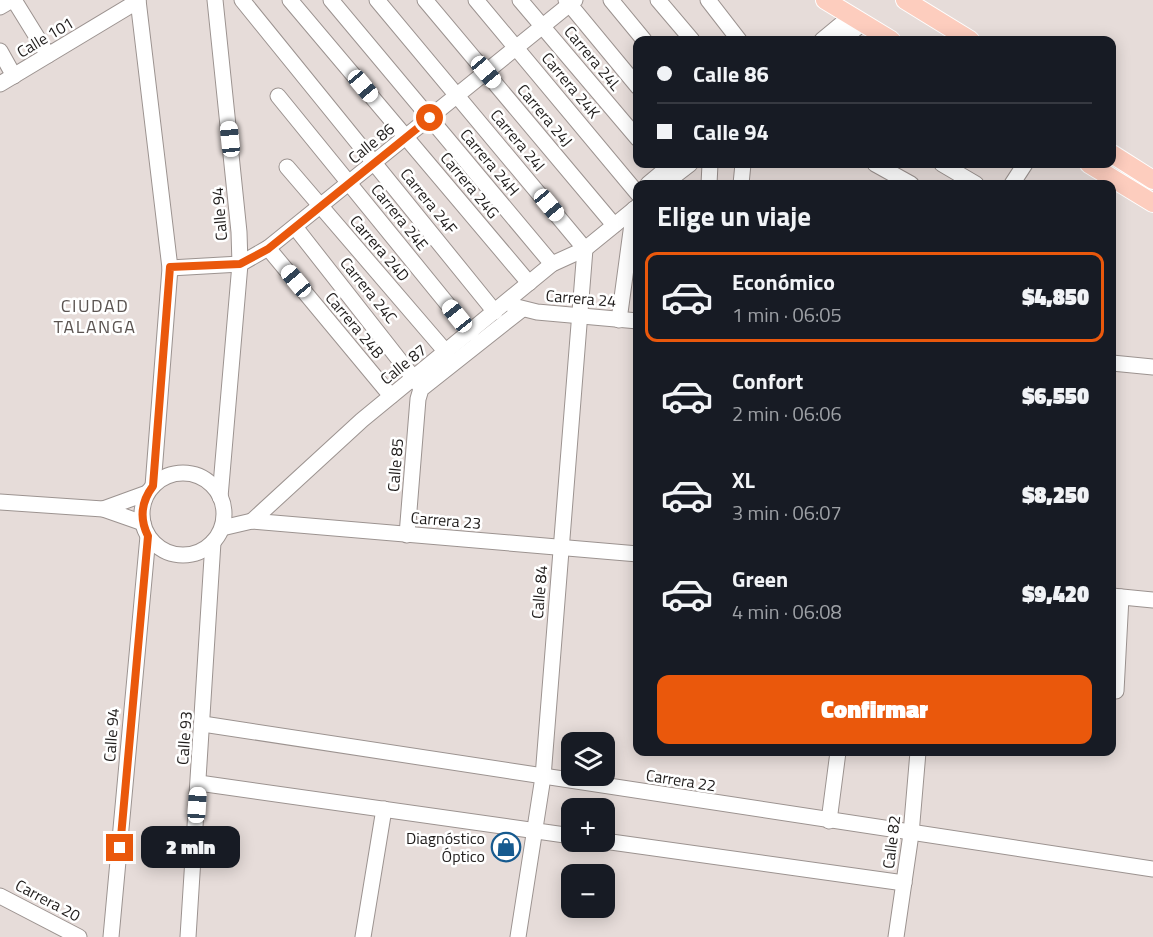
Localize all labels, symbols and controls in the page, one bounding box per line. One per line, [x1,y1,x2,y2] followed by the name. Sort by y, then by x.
[12,11,78,63] street label: Calle 101
[559,20,628,96] street label: Carrera 24L
[536,47,606,123] street label: Carrera 24K
[468,52,504,92] car
[693,57,769,91] text: Calle 86
[345,66,381,106] car
[512,78,578,152] street label: Carrera 24J
[416,104,443,131] route start
[485,104,551,176] street label: Carrera 24I
[693,115,769,149] text: Calle 94
[343,117,399,169] street label: Calle 86
[219,120,241,158] car
[455,123,525,201] street label: Carrera 24H
[435,146,505,224] street label: Carrera 24G
[395,163,463,239] street label: Carrera 24F
[366,179,434,256] street label: Carrera 24E
[531,185,567,225] car
[205,186,233,242] street label: Calle 94
[657,195,811,236] text: Elige un viaje
[344,210,416,286] street label: Carrera 24D
[335,252,403,329] street label: Carrera 24C
[278,261,314,301] car
[732,265,835,299] text: Económico
[660,270,714,324] icon: car
[1022,280,1089,314] text: $4,850
[545,283,617,313] street label: Carrera 24
[320,286,390,364] street label: Carrera 24B
[53,292,137,340] district label: CIUDAD TALANGA
[439,296,475,336] car
[732,299,842,330] text: 1 min · 06:05
[375,338,431,390] street label: Calle 87
[732,364,803,398] text: Confort
[660,369,714,423] icon: car
[1022,379,1089,413] text: $6,550
[732,398,842,429] text: 2 min · 06:06
[381,437,409,493] street label: Calle 85
[732,463,755,497] text: XL
[660,468,714,522] icon: car
[1022,478,1089,512] text: $8,250
[732,497,842,528] text: 3 min · 06:07
[410,505,482,535] street label: Carrera 23
[732,562,788,596] text: Green
[525,564,553,620] street label: Calle 84
[660,567,714,621] icon: car
[1022,577,1089,611] text: $9,420
[732,596,842,627] text: 4 min · 06:08
[657,675,1092,744] button: Confirmar
[97,707,125,763] street label: Calle 94
[170,710,198,766] street label: Calle 93
[561,732,615,918] map controls
[561,732,615,786] button: layers
[644,763,718,797] street label: Carrera 22
[187,786,207,824] car
[561,798,615,852] button: +
[876,814,906,870] street label: Calle 82
[406,826,485,868] place label: Diagnóstico Óptico
[141,827,240,869] callout: 2 min
[166,831,215,862] text: 2 min
[490,831,522,863] shop icon: Diagnóstico Óptico
[106,834,133,861] route end
[561,864,615,918] button: −
[11,873,85,927] street label: Carrera 20

